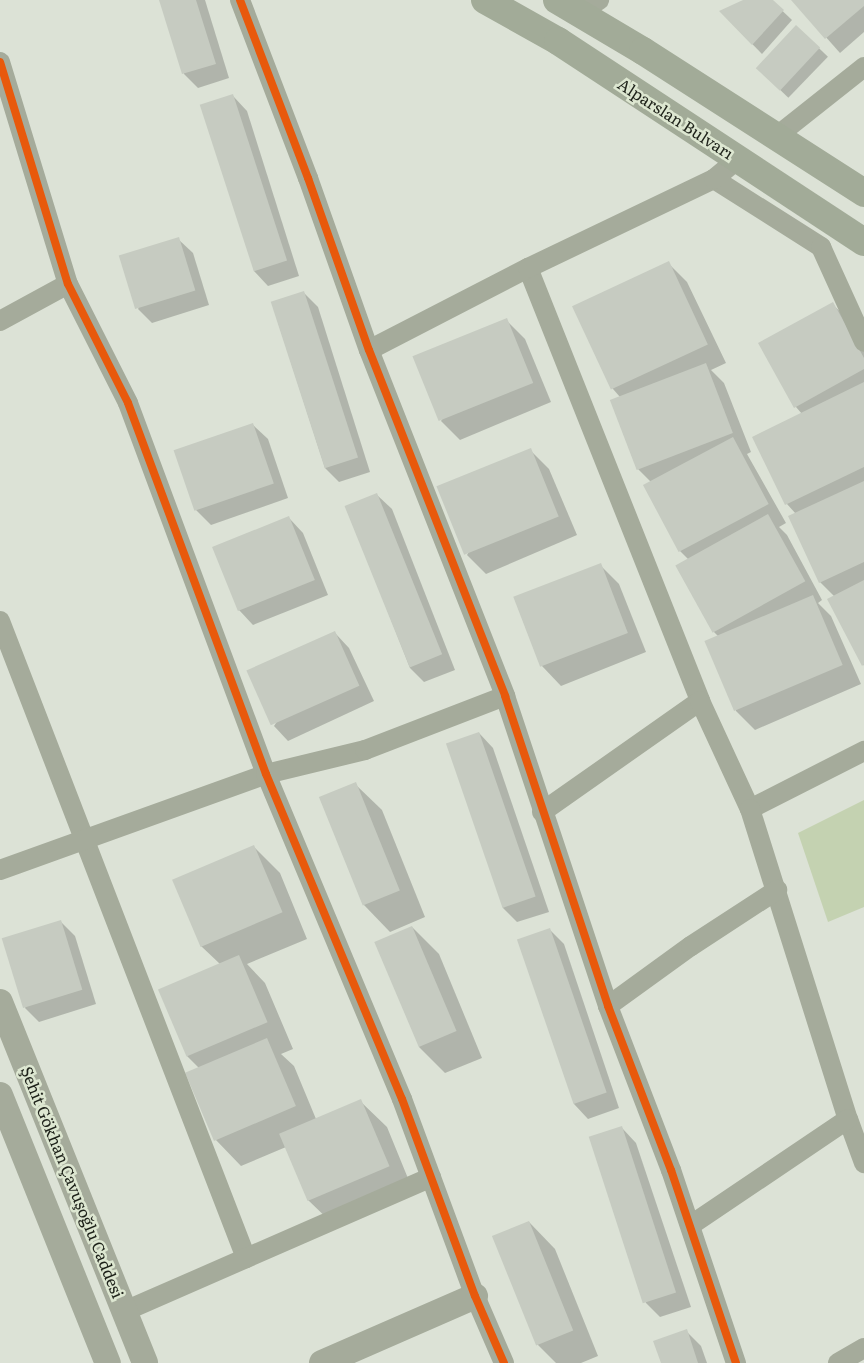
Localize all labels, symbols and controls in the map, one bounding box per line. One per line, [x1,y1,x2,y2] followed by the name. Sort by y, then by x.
[615,73,737,163] street label: Alparslan Bulvarı
[18,1063,128,1301] street label: Şehit Gökhan Çavuşoğlu Caddesi

